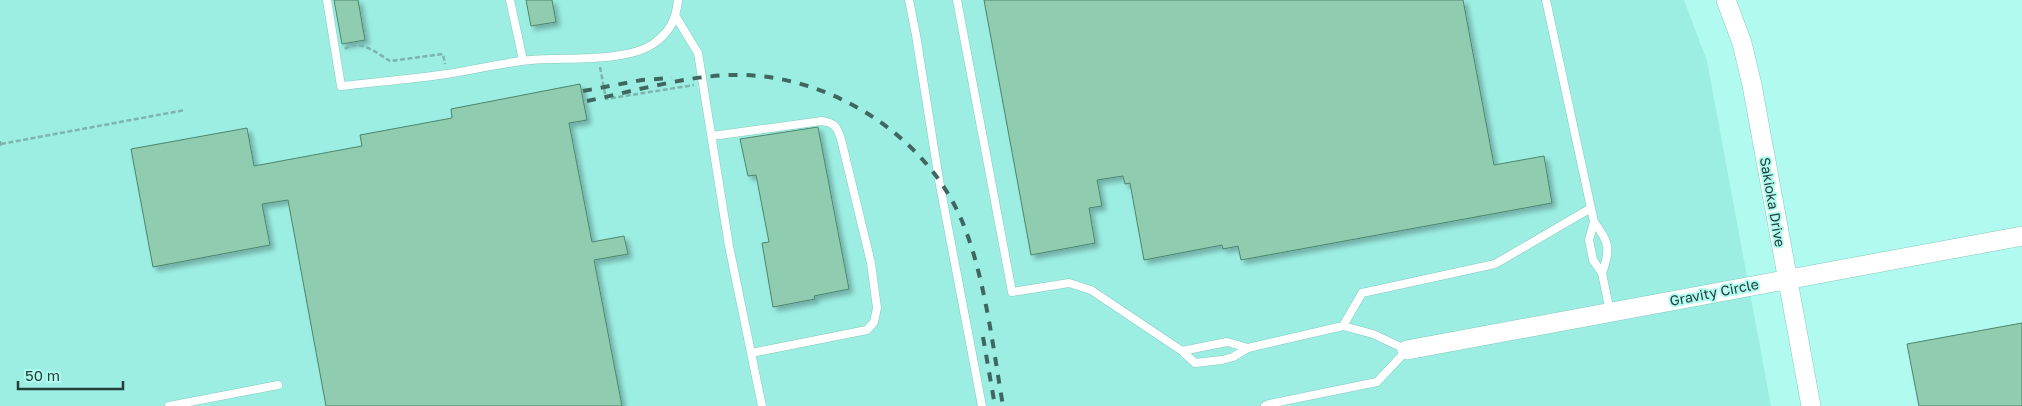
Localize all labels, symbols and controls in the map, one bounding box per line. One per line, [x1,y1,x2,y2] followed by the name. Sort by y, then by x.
[1757,156,1789,248] street label: Sakioka Drive
[1668,275,1760,309] street label: Gravity Circle
[18,358,122,390] scale bar
[25,366,60,384] text: 50 m

